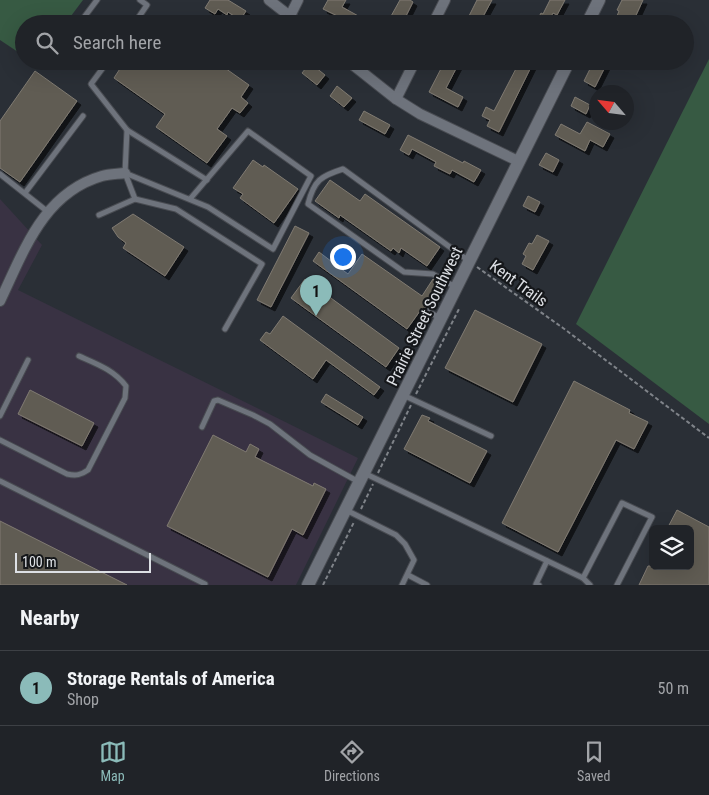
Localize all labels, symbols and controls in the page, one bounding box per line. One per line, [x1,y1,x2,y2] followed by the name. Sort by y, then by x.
[15,15,694,70] search box
[33,29,61,57] icon: search
[73,31,161,54] text: Search here
[589,85,634,130] north arrow
[383,243,466,389] street label: Prairie Street Southwest
[330,244,356,270] your location
[486,256,551,311] street label: Kent Trails
[300,275,332,316] pin: 1
[649,525,694,570] map controls
[649,525,694,570] button: layers
[15,550,151,573] scale bar
[22,554,57,570] text: 100 m
[20,606,79,630] text: Nearby
[67,667,275,690] text: Storage Rentals of America
[32,679,40,698] text: 1
[657,679,689,698] text: 50 m
[67,690,99,709] text: Shop
[99,738,127,784] tab: Map
[324,738,380,784] tab: Directions
[577,738,610,784] tab: Saved

